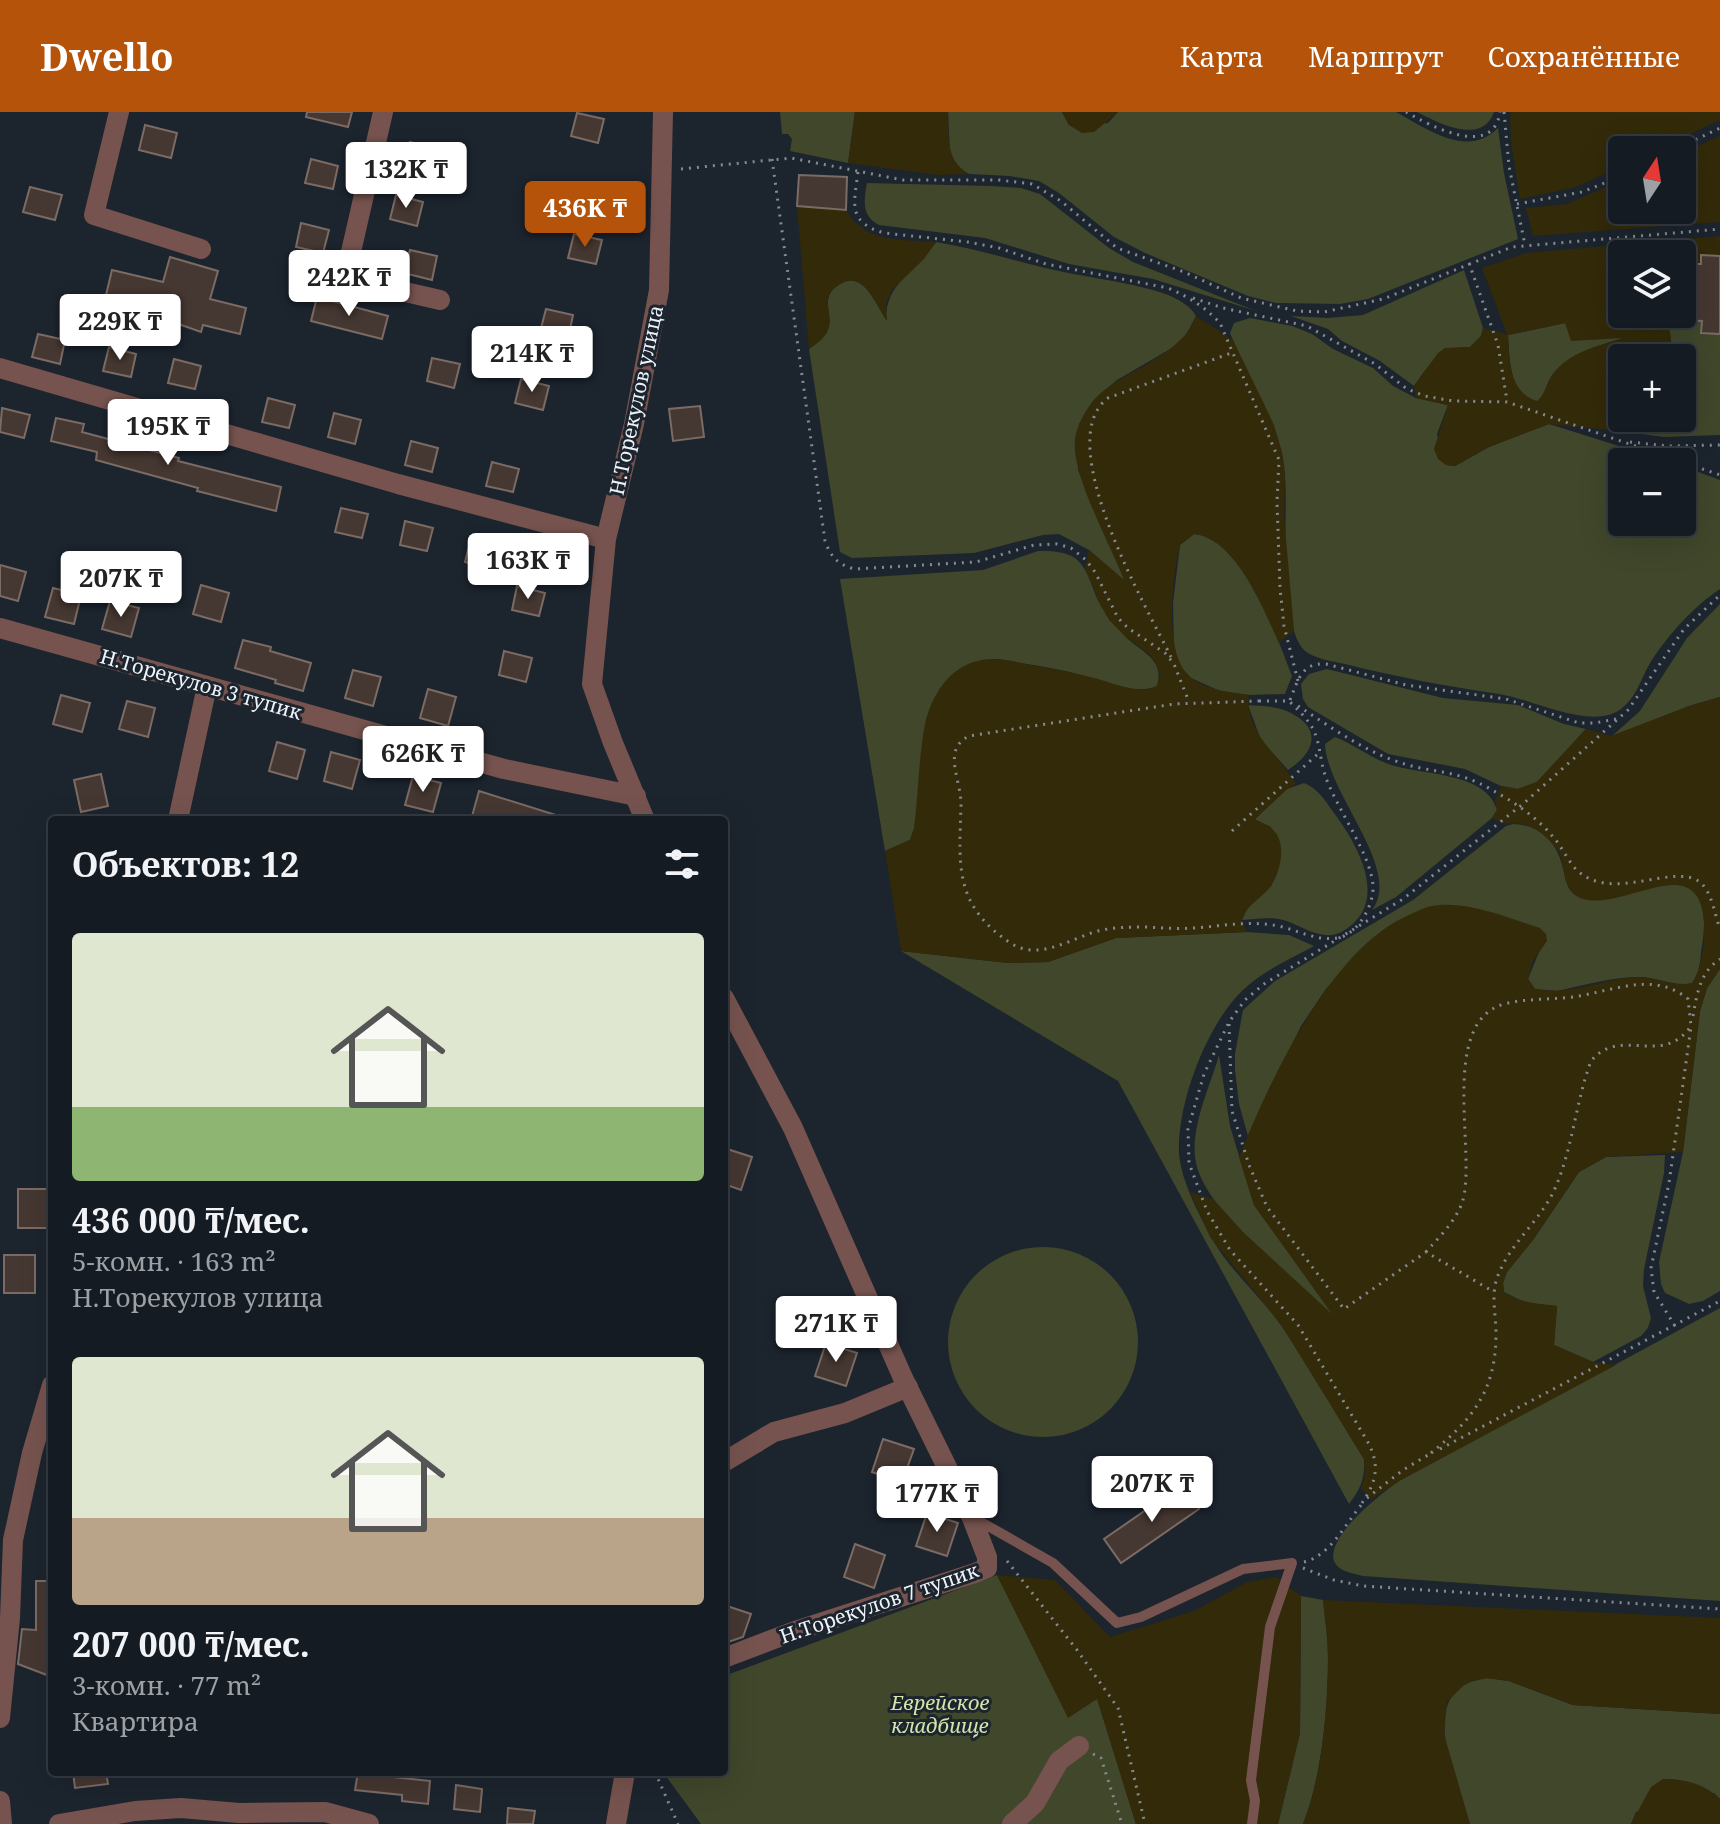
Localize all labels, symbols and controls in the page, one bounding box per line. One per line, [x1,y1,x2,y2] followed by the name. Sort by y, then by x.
[40,30,174,82] text: Dwello
[1180,37,1264,75] text: Карта
[1308,37,1443,75] text: Маршрут
[1487,37,1680,75] text: Сохранённые
[1608,136,1696,224] north arrow
[1608,136,1696,536] map controls
[341,142,471,210] pin: 132K ₸
[364,150,448,186] text: 132K ₸
[520,181,650,249] pin: 436K ₸
[543,189,627,225] text: 436K ₸
[1608,240,1696,328] button: layers
[284,250,414,318] pin: 242K ₸
[307,258,391,294] text: 242K ₸
[55,294,185,362] pin: 229K ₸
[78,302,162,338] text: 229K ₸
[603,303,669,497] street label: Н.Торекулов улица
[467,326,597,394] pin: 214K ₸
[490,334,574,370] text: 214K ₸
[1608,344,1696,432] button: +
[103,399,233,467] pin: 195K ₸
[126,407,210,443] text: 195K ₸
[1608,448,1696,536] button: −
[463,533,593,601] pin: 163K ₸
[486,541,570,577] text: 163K ₸
[56,551,186,619] pin: 207K ₸
[79,559,163,595] text: 207K ₸
[97,642,305,726] street label: Н.Торекулов 3 тупик
[358,726,488,794] pin: 626K ₸
[381,734,465,770] text: 626K ₸
[72,841,299,887] text: Объектов: 12
[660,842,704,886] icon: filters
[316,985,460,1129] icon: home
[72,1197,310,1243] text: 436 000 ₸/мес.
[72,1243,276,1279] text: 5-комн. · 163 m²
[72,1279,324,1315] text: Н.Торекулов улица
[771,1296,901,1364] pin: 271K ₸
[794,1304,878,1340] text: 271K ₸
[316,1409,460,1553] icon: home
[1087,1456,1217,1524] pin: 207K ₸
[1110,1464,1194,1500] text: 207K ₸
[872,1466,1002,1534] pin: 177K ₸
[895,1474,979,1510] text: 177K ₸
[776,1556,982,1650] street label: Н.Торекулов 7 тупик
[72,1621,310,1667] text: 207 000 ₸/мес.
[72,1667,261,1703] text: 3-комн. · 77 m²
[890,1689,989,1739] park label: Еврейское кладбище
[72,1703,199,1739] text: Квартира

